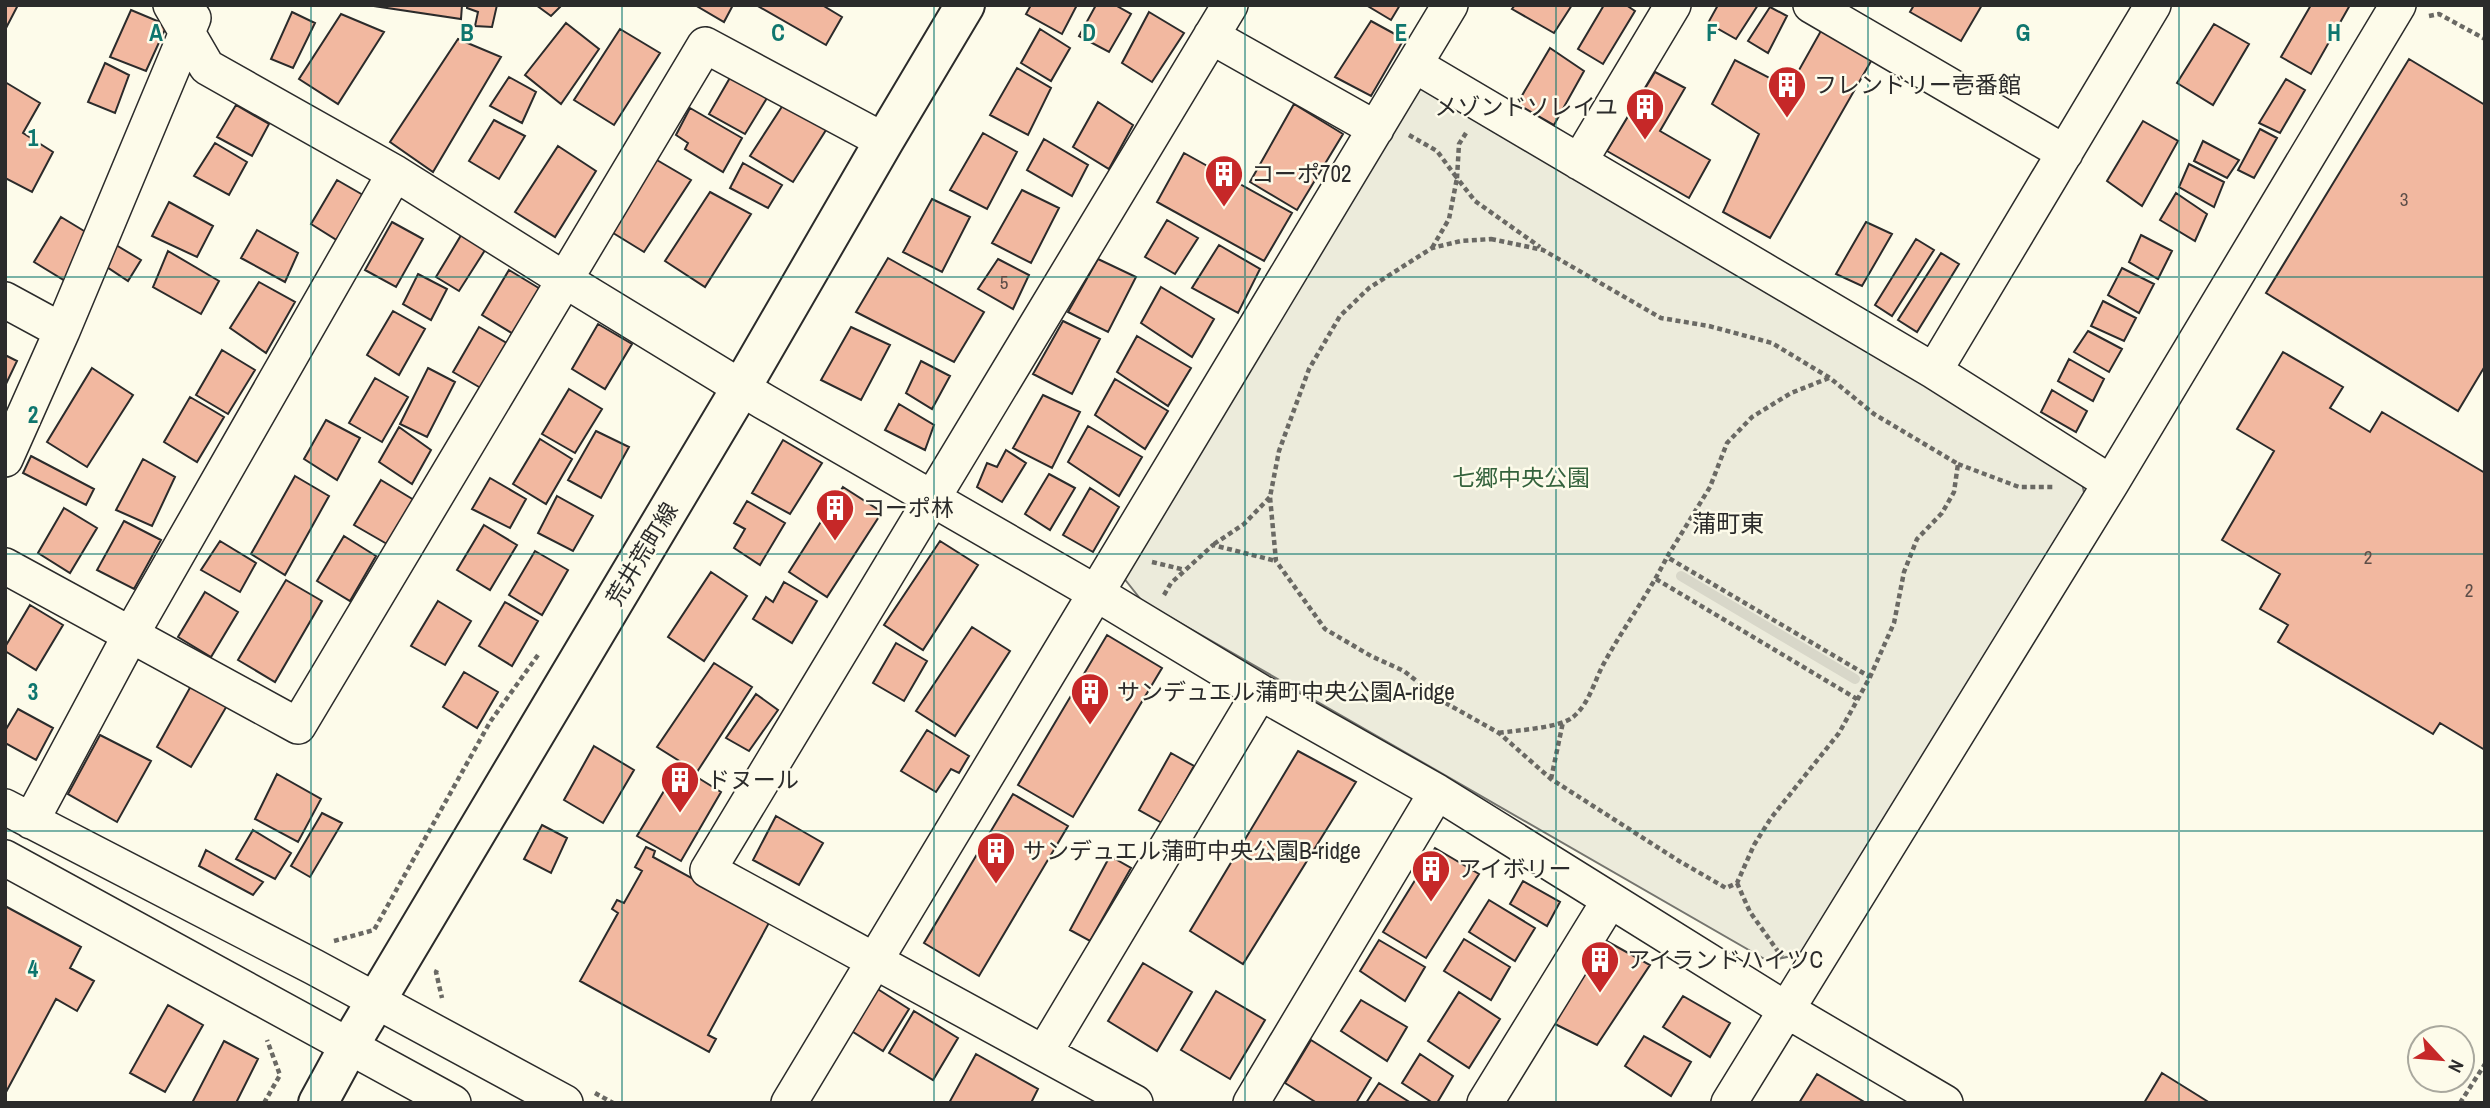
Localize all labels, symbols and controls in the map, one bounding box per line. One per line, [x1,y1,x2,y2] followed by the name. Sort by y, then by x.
[149,17,163,48] text: A
[460,17,474,48] text: B
[771,17,785,48] text: C
[1082,17,1096,48] text: D
[1395,17,1407,48] text: E
[1706,17,1718,48] text: F
[2016,17,2030,48] text: G
[2327,17,2341,48] text: H
[1766,64,1808,119] building icon: フレンドリー壱番館
[1814,69,2021,100] place label: フレンドリー壱番館
[1624,86,1666,141] building icon: メゾンドソレイユ
[1434,91,1618,122] place label: メゾンドソレイユ
[28,122,39,153] text: 1
[1203,153,1245,208] building icon: コーポ702
[1251,158,1351,189] place label: コーポ702
[2400,186,2408,212] house number: 3
[1000,269,1009,295] house number: 5
[28,399,38,430] text: 2
[1452,462,1590,493] park label: 七郷中央公園
[814,487,856,542] building icon: コーポ林
[862,492,954,523] place label: コーポ林
[599,496,684,611] street label: 荒井荒町線
[1692,507,1764,539] district label: 蒲町東
[2364,544,2372,570] house number: 2
[2465,577,2473,603] house number: 2
[1069,671,1111,726] building icon: サンデュエル蒲町中央公園A-ridge
[28,676,38,707] text: 3
[1117,676,1455,707] place label: サンデュエル蒲町中央公園A-ridge
[659,759,701,814] building icon: ドヌール
[707,764,799,795] place label: ドヌール
[975,830,1017,885] building icon: サンデュエル蒲町中央公園B-ridge
[1023,835,1361,866] place label: サンデュエル蒲町中央公園B-ridge
[1410,848,1452,903] building icon: アイボリー
[1458,853,1572,884] place label: アイボリー
[1579,939,1621,994] building icon: アイランドハイツC
[1627,944,1823,975] place label: アイランドハイツC
[28,953,39,984] text: 4
[2406,1024,2476,1094] north arrow
[2442,1056,2470,1077] text: N

